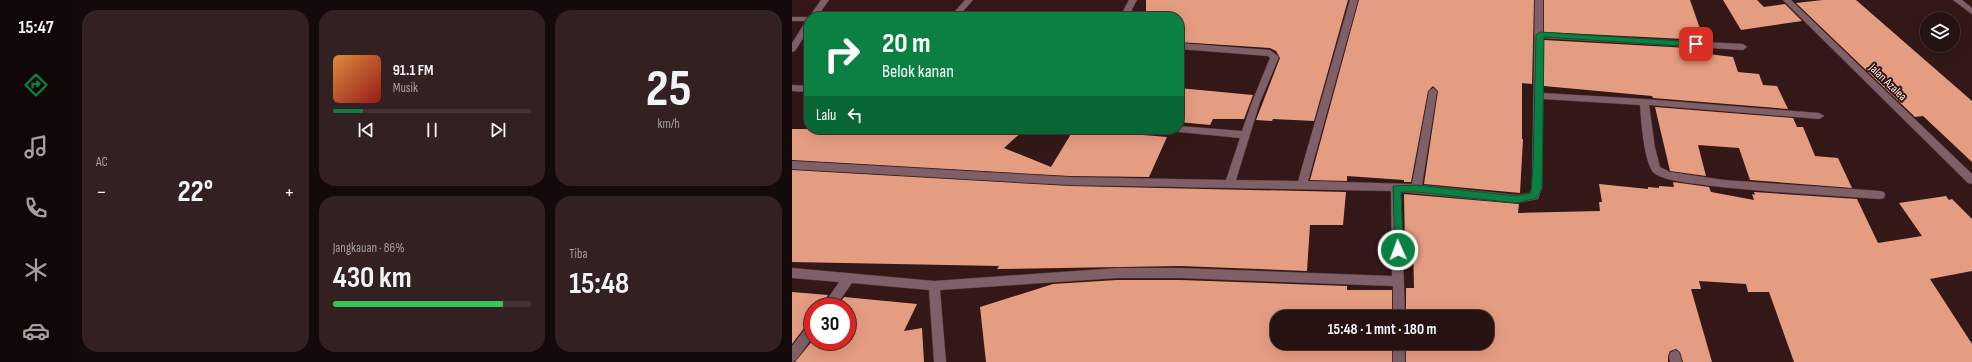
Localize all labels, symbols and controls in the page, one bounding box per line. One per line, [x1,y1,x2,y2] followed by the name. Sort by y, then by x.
[1920,12,1960,52] map controls
[1920,12,1960,52] button: layers
[19,17,54,38] text: 15:47
[882,27,931,60] text: 20 m
[1679,27,1713,61] pin
[816,28,868,80] icon: right
[1685,33,1707,55] icon: arrive
[646,58,691,121] text: 25
[1865,60,1910,104] street label: Jalan Azalea
[393,61,434,80] text: 91.1 FM
[882,61,954,82] text: Belok kanan
[22,71,50,99] icon: directions
[393,80,418,96] text: Musik
[844,104,866,126] icon: left
[816,106,836,125] text: Lalu
[657,116,680,132] text: km/h
[355,119,377,141] icon: previous
[421,119,443,141] icon: pause
[487,119,509,141] icon: next
[22,133,50,161] icon: music
[96,154,108,170] text: AC
[177,174,213,210] text: 22°
[96,179,107,206] text: −
[284,179,295,206] text: +
[22,194,50,222] icon: phone
[1377,229,1419,271] position arrow
[333,240,405,256] text: Jangkauan · 86%
[569,246,587,262] text: Tiba
[22,256,50,284] icon: climate
[333,260,412,296] text: 430 km
[569,266,629,302] text: 15:48
[804,298,856,350] speed limit sign: 30
[22,317,50,345] icon: car
[1328,320,1436,339] text: 15:48 · 1 mnt · 180 m

